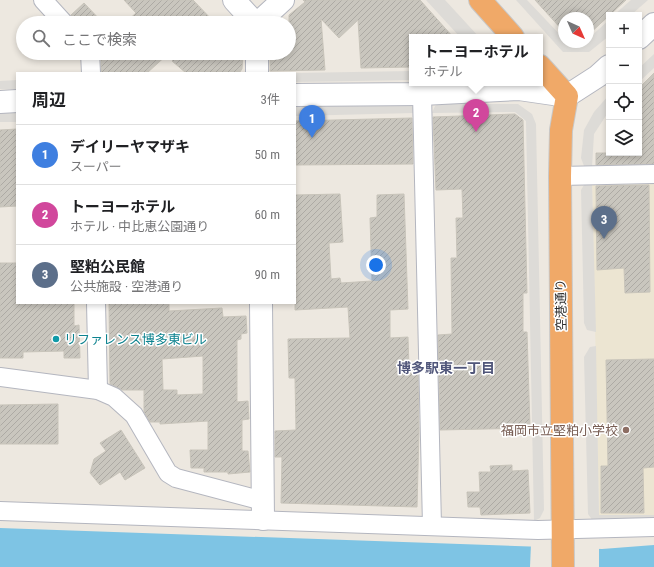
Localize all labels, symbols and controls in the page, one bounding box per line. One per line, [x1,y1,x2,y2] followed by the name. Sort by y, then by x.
[558,12,594,48] north arrow
[606,12,642,156] map controls
[606,12,642,48] button: +
[16,16,296,60] search box
[30,27,52,49] icon: search
[62,31,137,49] text: ここで検索
[409,34,543,86] popup
[423,43,529,61] text: トーヨーホテル
[606,48,642,84] button: −
[423,64,463,79] text: ホテル
[606,84,642,120] button: locate
[32,90,66,110] text: 周辺
[261,92,280,107] text: 3件
[463,99,489,132] pin: 2
[299,105,325,138] pin: 1
[606,120,642,156] button: layers
[70,138,190,156] text: デイリーヤマザキ
[42,147,48,162] text: 1
[254,147,280,162] text: 50 m
[70,159,122,174] text: スーパー
[70,198,175,216] text: トーヨーホテル
[591,206,617,239] pin: 3
[42,207,48,222] text: 2
[254,207,280,222] text: 60 m
[70,219,209,234] text: ホテル · 中比恵公園通り
[366,255,386,275] your location
[70,258,145,276] text: 堅粕公民館
[42,267,48,282] text: 3
[254,267,280,282] text: 90 m
[70,279,183,294] text: 公共施設 · 空港通り
[553,279,569,331] street label: 空港通り
[64,332,207,347] place label: リファレンス博多東ビル
[51,334,61,344] marker: リファレンス博多東ビル
[397,360,495,376] district label: 博多駅東一丁目
[501,423,618,438] place label: 福岡市立堅粕小学校
[621,425,631,435] marker: 福岡市立堅粕小学校

